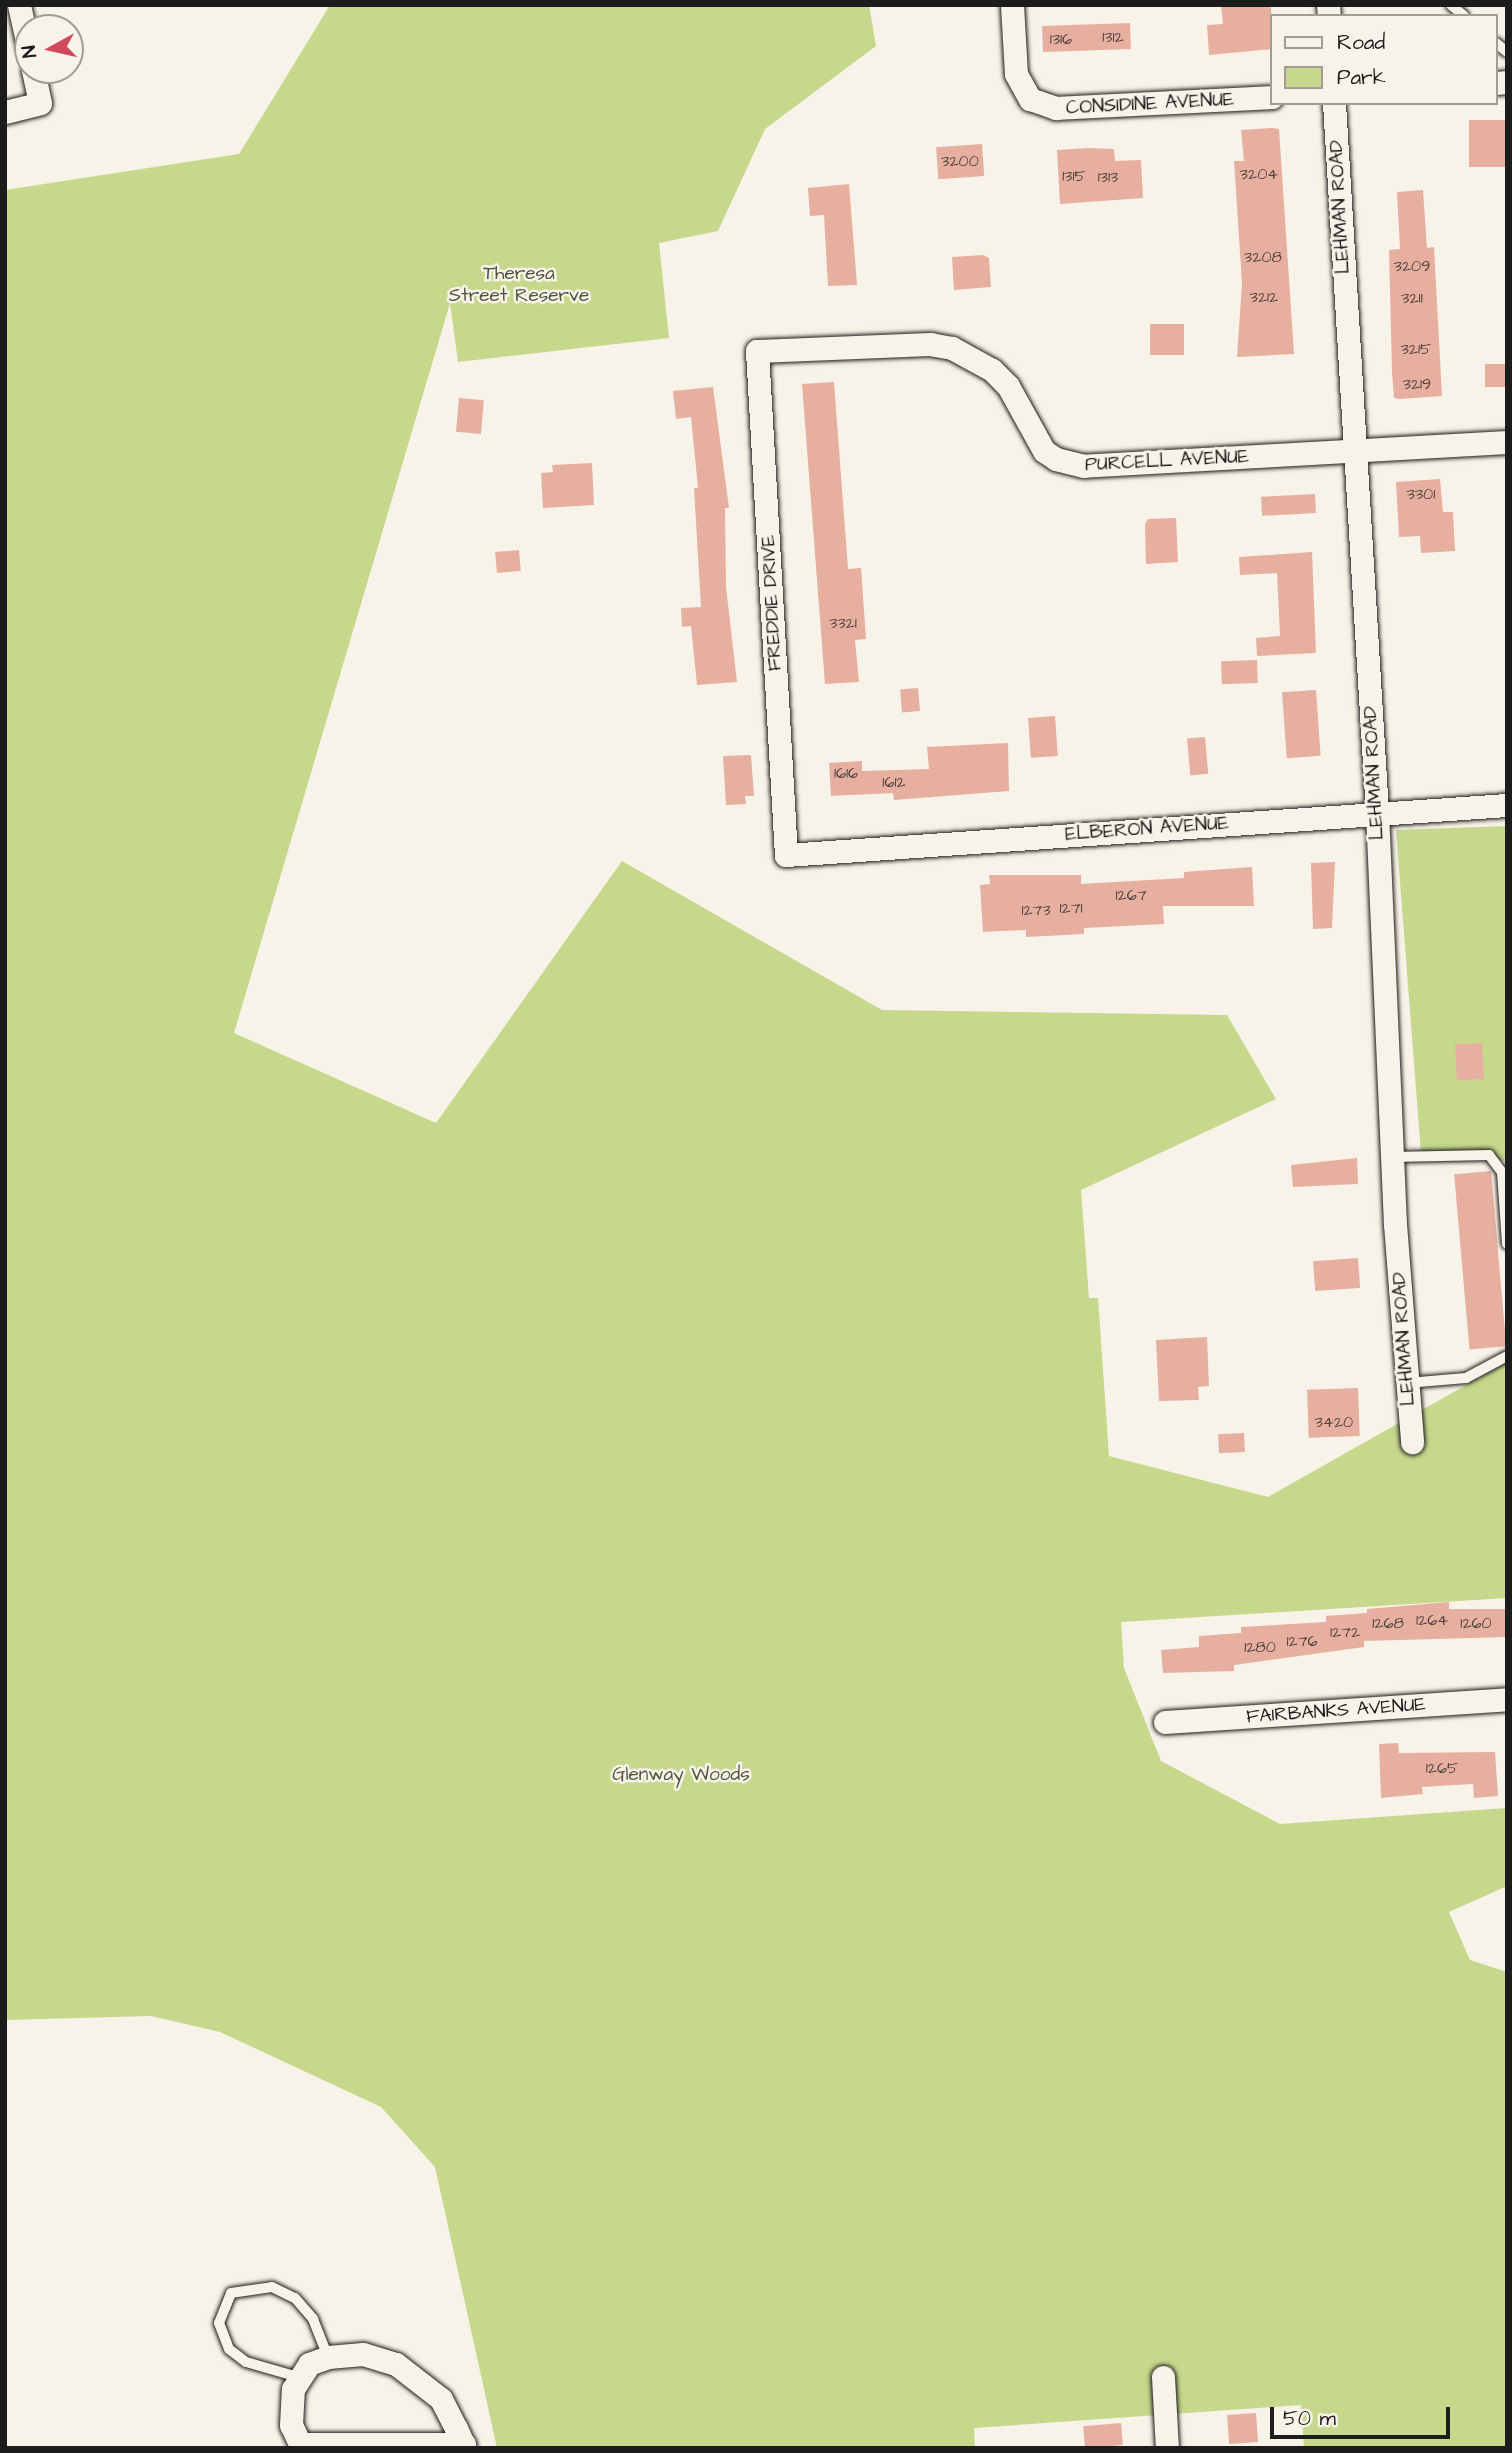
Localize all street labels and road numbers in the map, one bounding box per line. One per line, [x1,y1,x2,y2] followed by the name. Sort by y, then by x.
[1065,88,1235,120] street label: CONSIDINE AVENUE
[1325,139,1355,275] street label: LEHMAN ROAD
[1084,445,1250,477] street label: PURCELL AVENUE
[757,534,787,672] street label: FREDDIE DRIVE
[1359,705,1389,841] street label: LEHMAN ROAD
[1064,812,1230,846] street label: ELBERON AVENUE
[1388,1271,1420,1407] street label: LEHMAN ROAD
[1246,1693,1426,1729] street label: FAIRBANKS AVENUE

